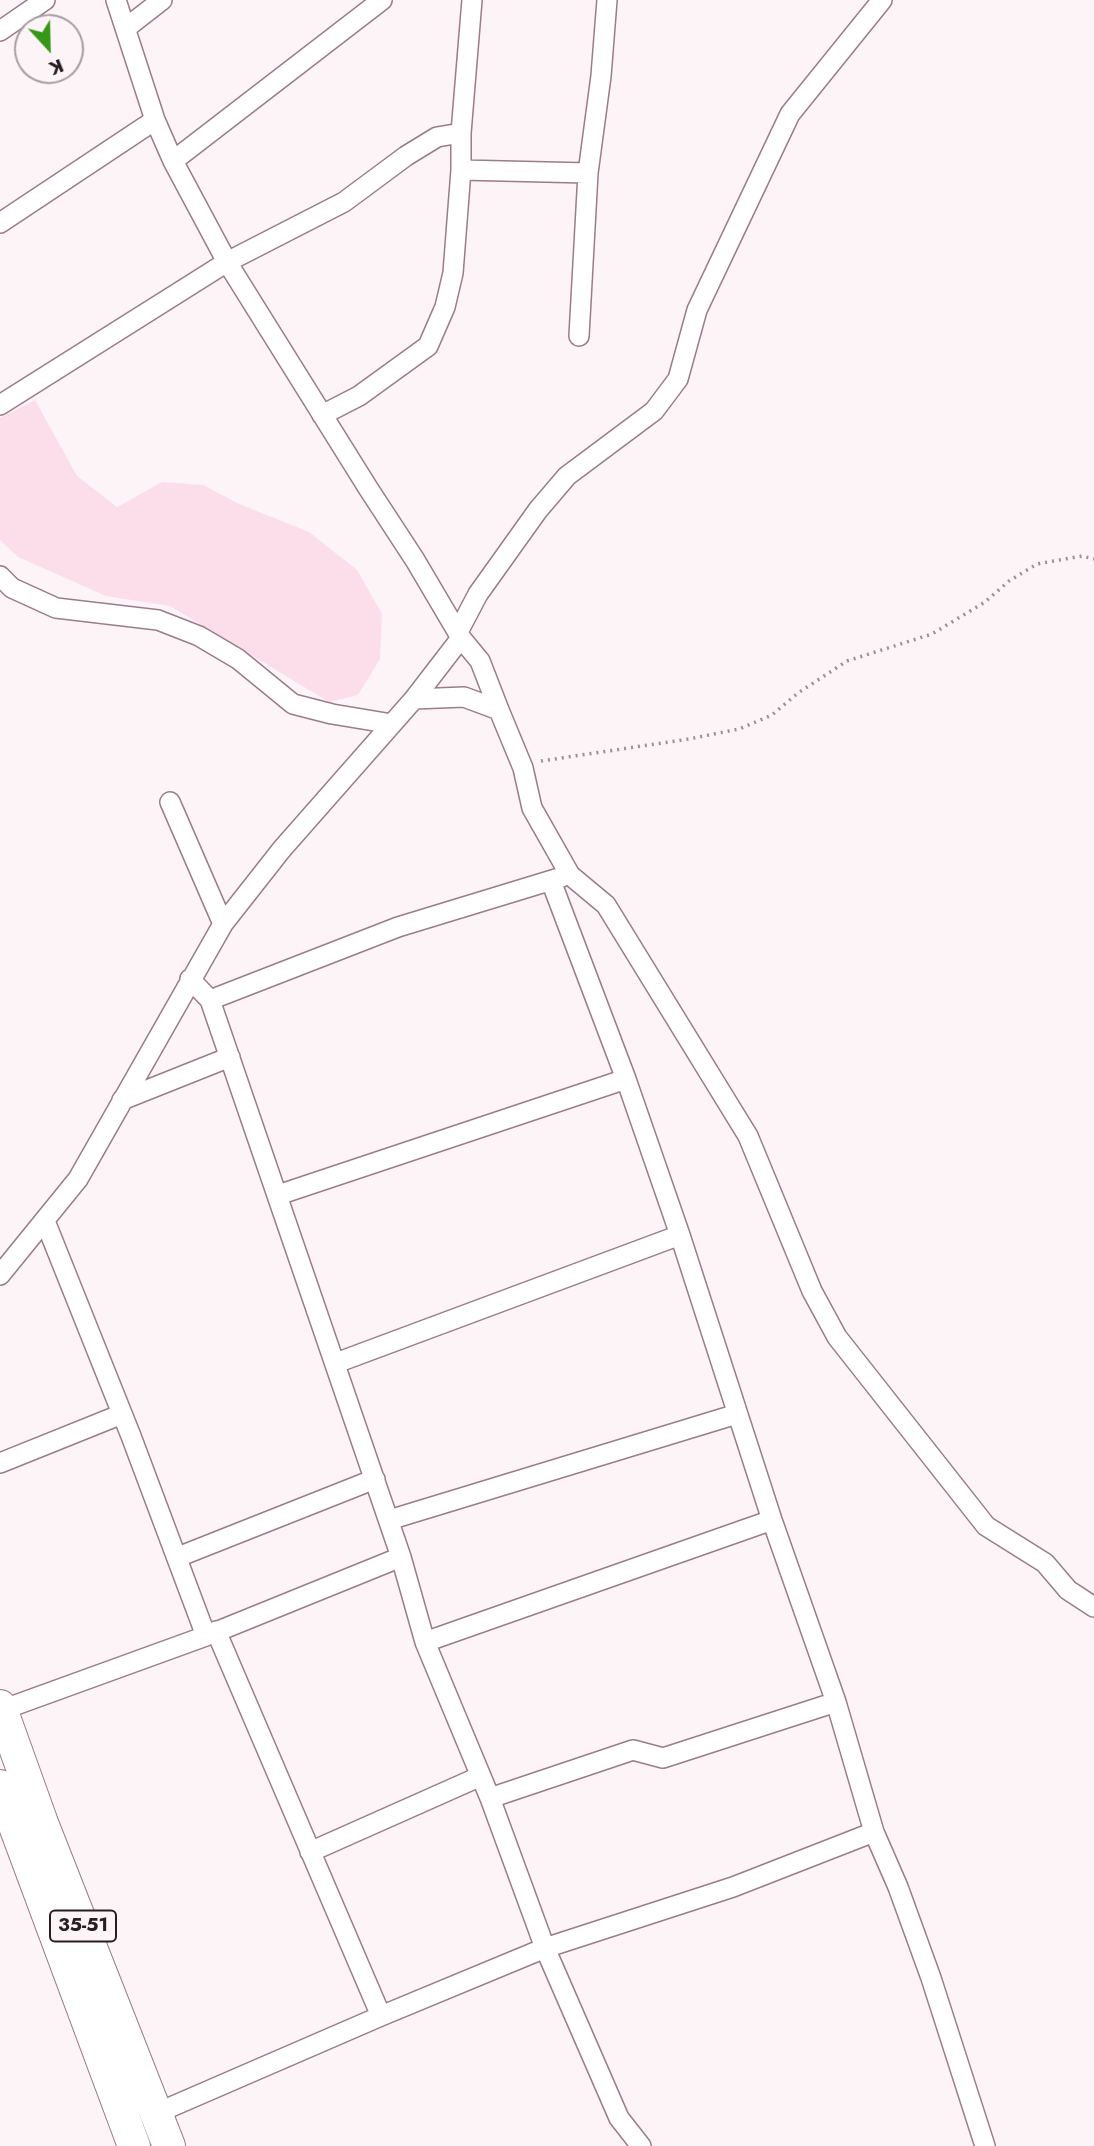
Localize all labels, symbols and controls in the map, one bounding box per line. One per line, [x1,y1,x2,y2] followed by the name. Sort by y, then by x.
[14,14,84,84] north arrow
[45,52,68,82] text: K
[50,1910,116,1942] road number: 35-51

